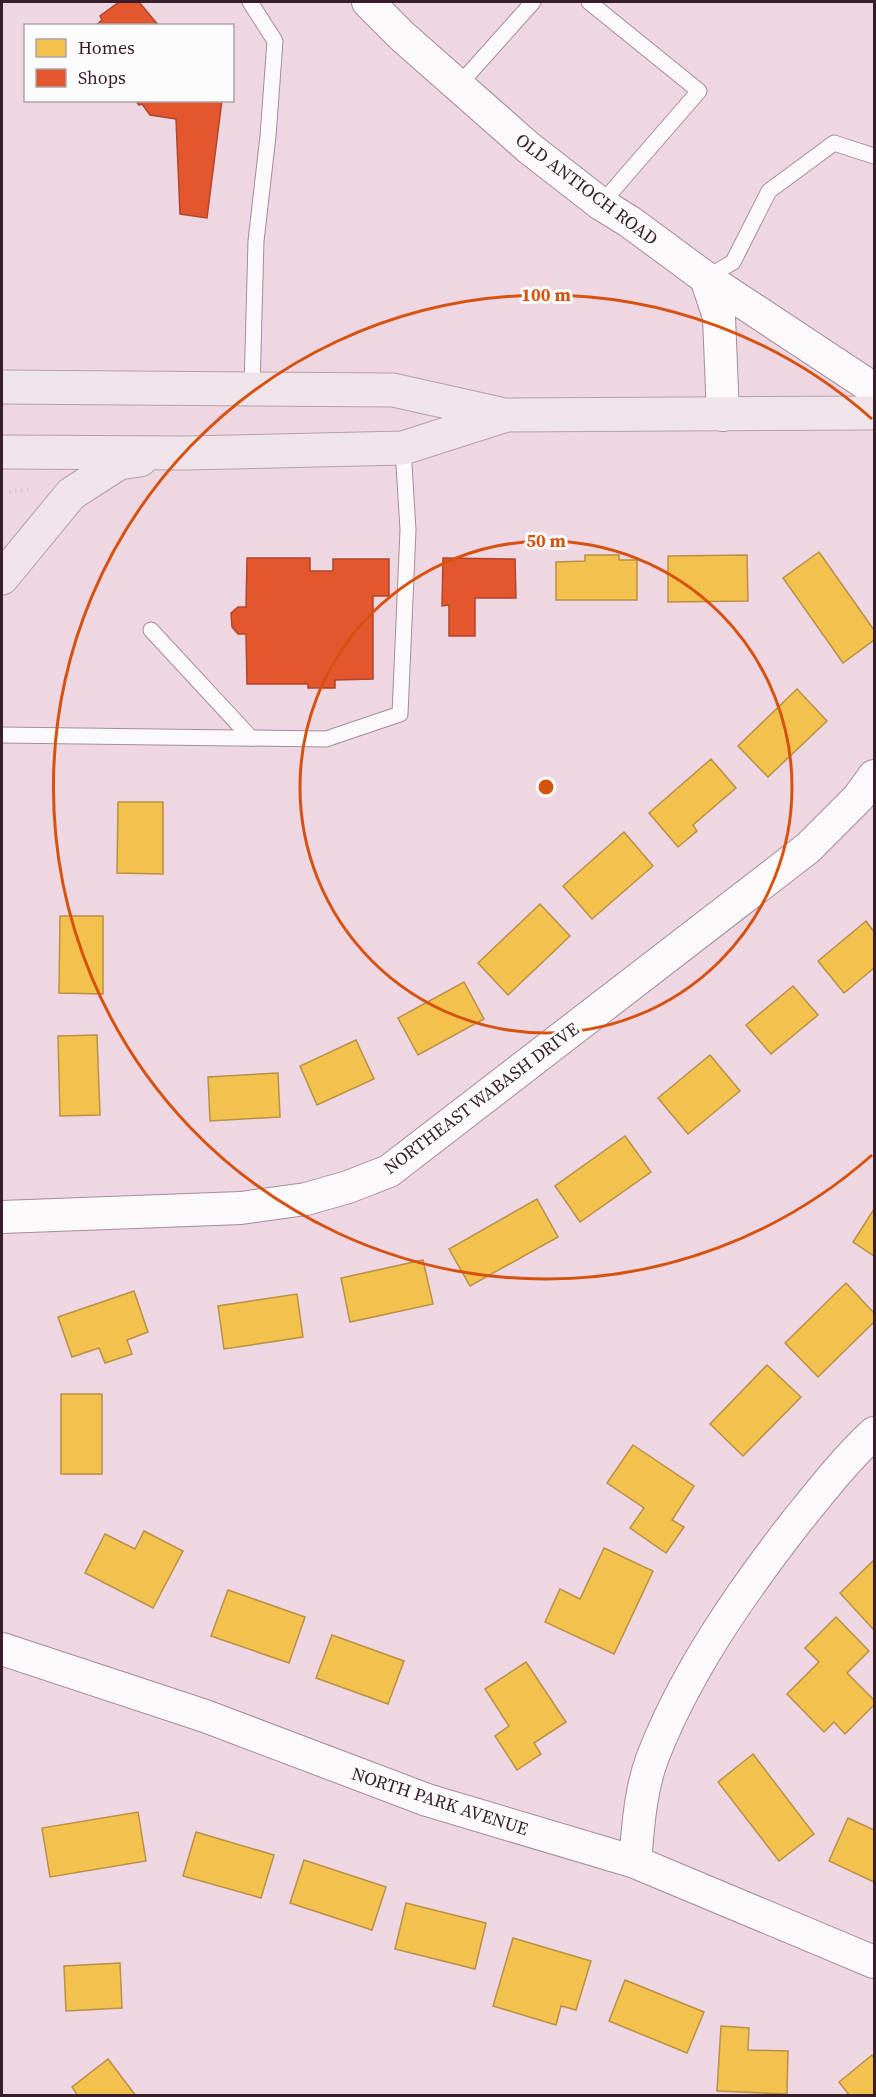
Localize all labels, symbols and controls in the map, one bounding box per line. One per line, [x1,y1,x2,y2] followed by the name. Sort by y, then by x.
[24,24,234,102] legend
[78,35,135,60] text: Homes
[78,65,126,90] text: Shops
[511,127,663,251] street label: OLD ANTIOCH ROAD
[521,282,571,307] text: 100 m
[526,528,566,553] text: 50 m
[536,777,556,797] centre of rings
[378,1016,584,1180] street label: NORTHEAST WABASH DRIVE
[349,1761,532,1841] street label: NORTH PARK AVENUE

